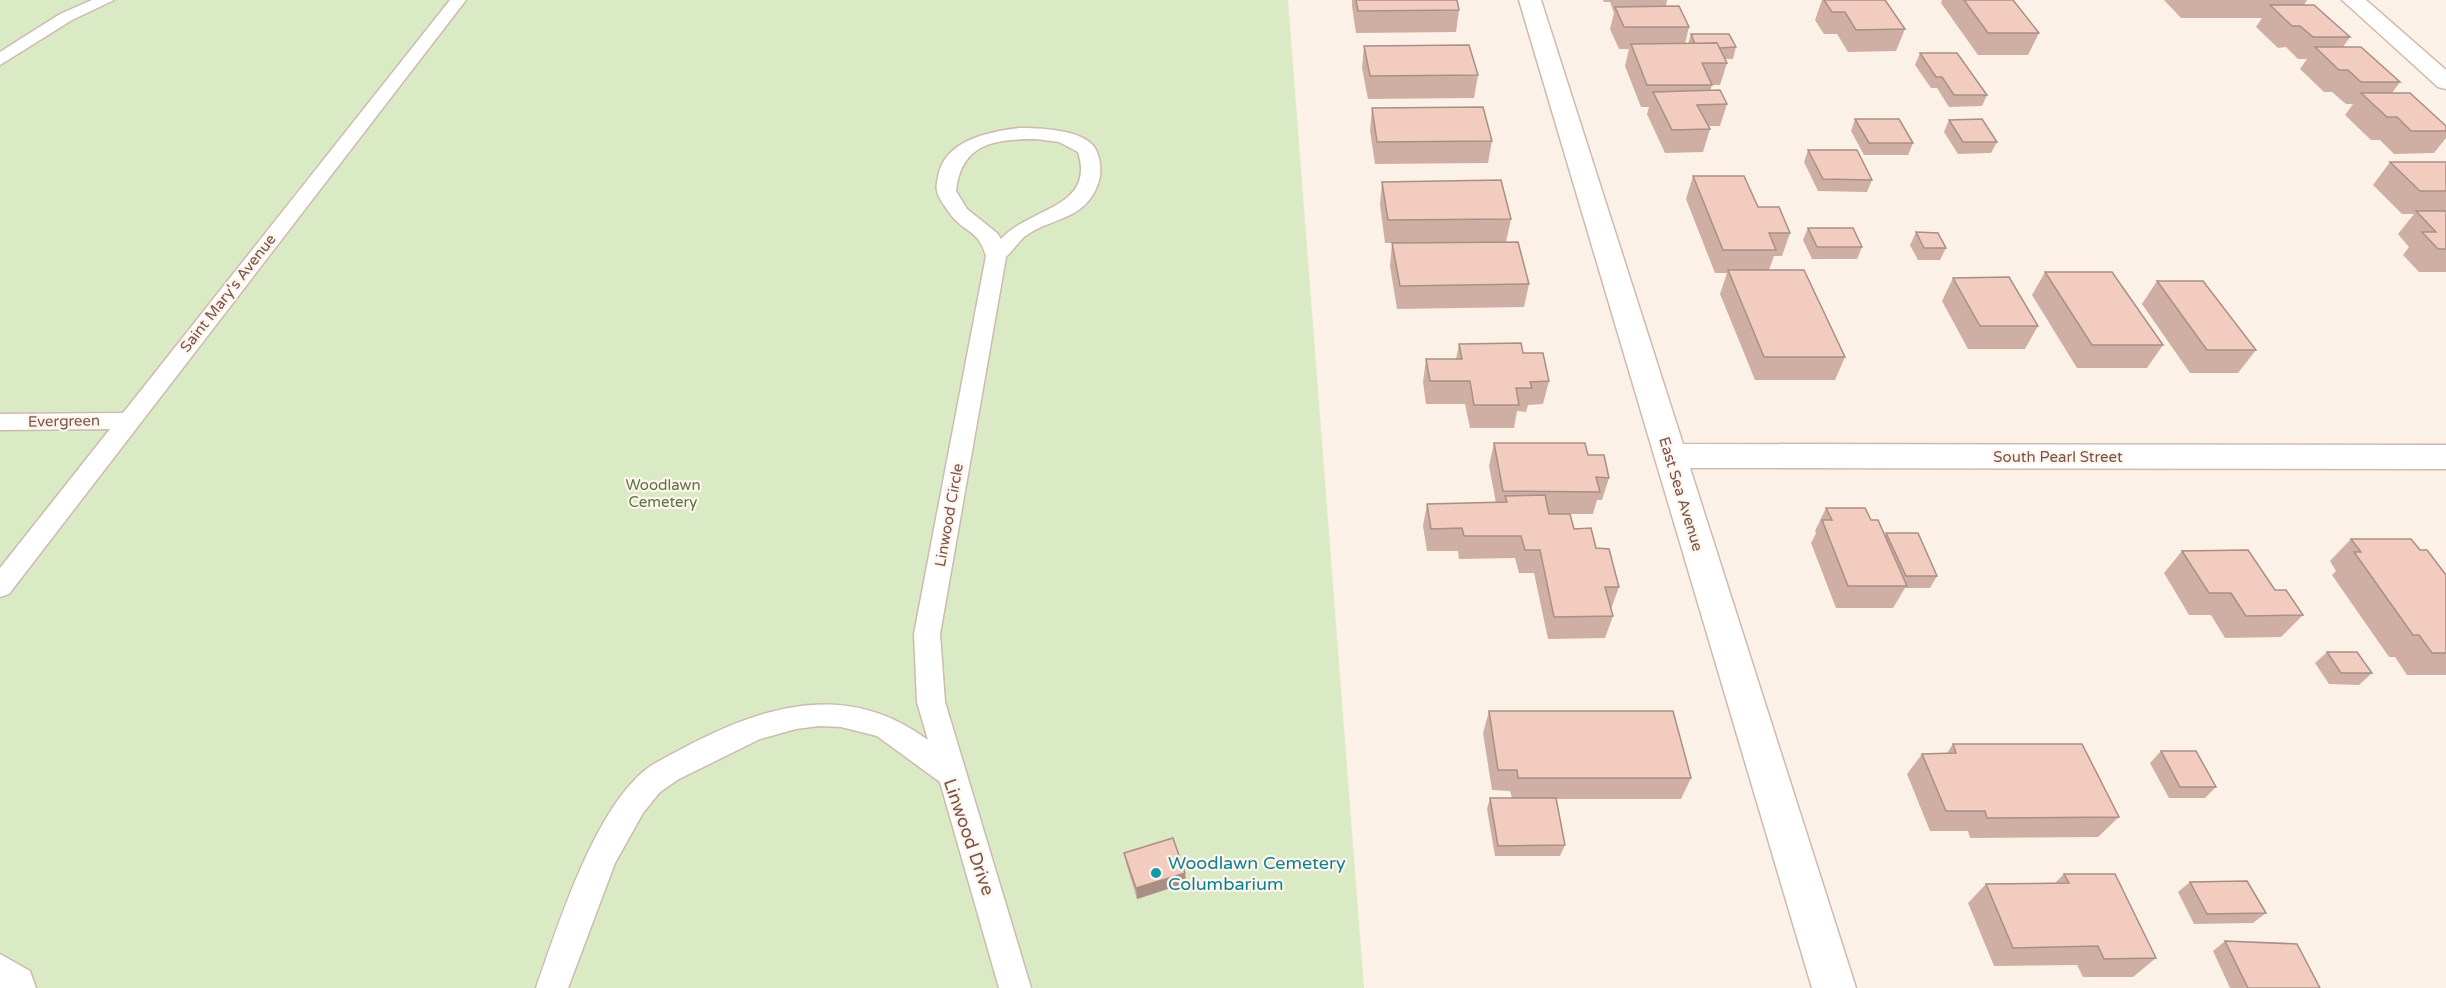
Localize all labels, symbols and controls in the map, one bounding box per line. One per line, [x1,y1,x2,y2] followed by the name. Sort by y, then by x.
[176,230,280,356] street label: Saint Mary's Avenue
[28,411,100,431] street label: Evergreen
[1655,435,1707,553] street label: East Sea Avenue
[1993,448,2123,466] street label: South Pearl Street
[931,462,967,568] street label: Linwood Circle
[625,476,701,511] park label: Woodlawn Cemetery
[939,776,999,898] street label: Linwood Drive
[1168,852,1346,895] place label: Woodlawn Cemetery Columbarium
[1149,866,1163,880] marker: Woodlawn Cemetery Columbarium

